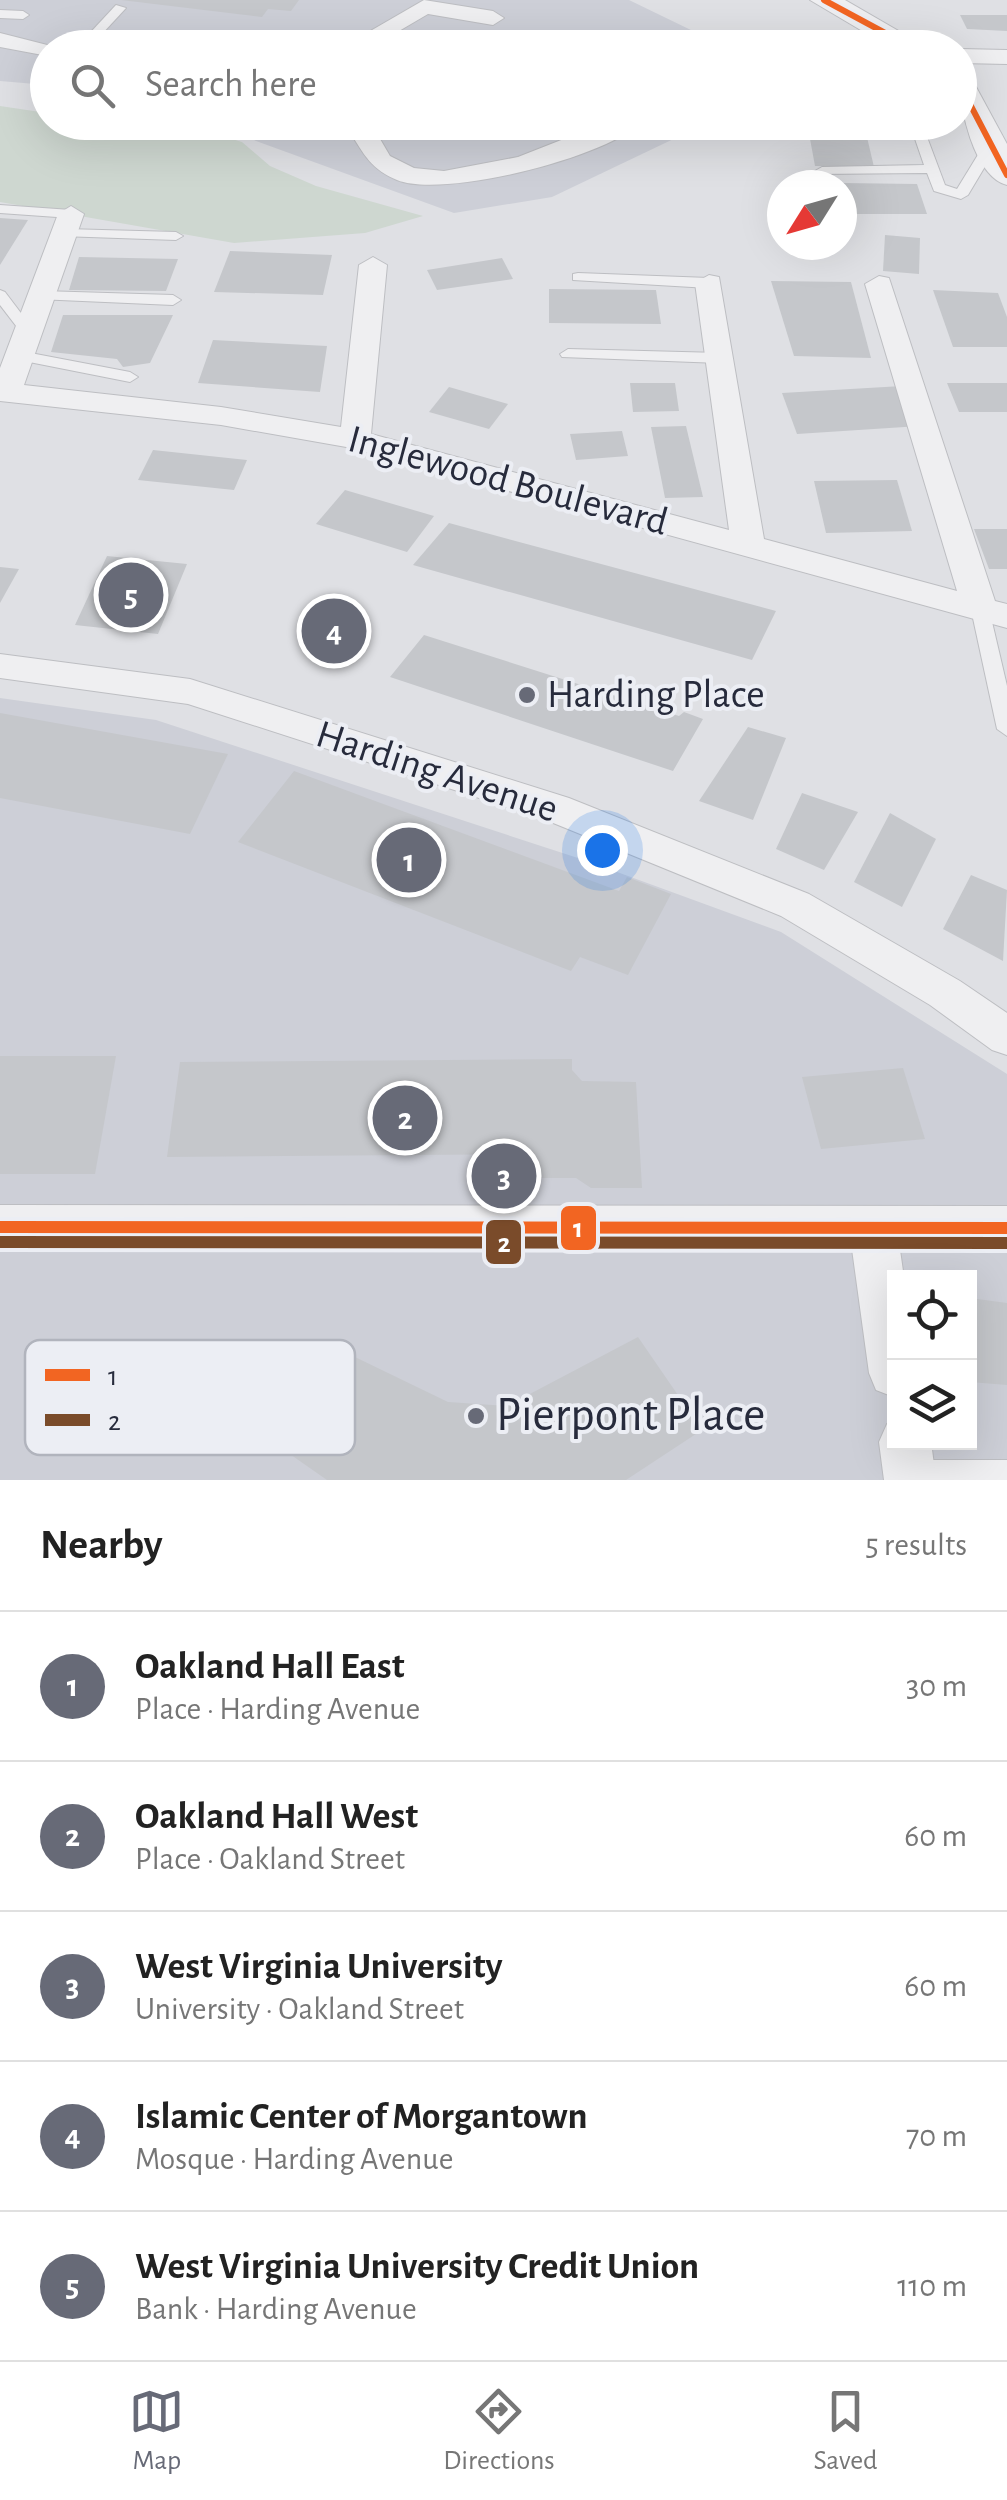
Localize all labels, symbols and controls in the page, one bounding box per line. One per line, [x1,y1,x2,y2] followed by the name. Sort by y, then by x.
[30,30,977,140] search box
[65,58,120,113] icon: search
[145,66,317,104] text: Search here
[767,170,857,260] north arrow
[344,419,672,543] street label: Inglewood Boulevard
[98,558,164,632] pin: 5
[302,594,366,668] pin: 4
[547,675,765,715] place label: Harding Place
[516,684,538,706] marker: Harding Place
[311,714,563,830] street label: Harding Avenue
[376,822,442,898] pin: 1
[577,825,628,876] your location
[372,1080,438,1156] pin: 2
[472,1138,536,1214] pin: 3
[559,1204,598,1252] line badge: 1
[573,1215,583,1243] text: 1
[484,1218,523,1266] line badge: 2
[497,1230,511,1258] text: 2
[887,1270,977,1450] map controls
[887,1270,977,1360] button: locate
[25,1340,355,1455] legend
[887,1360,977,1450] button: layers
[108,1363,118,1391] text: 1
[496,1392,765,1440] place label: Pierpont Place
[465,1405,487,1427] marker: Pierpont Place
[108,1408,121,1436] text: 2
[40,1524,163,1566] text: Nearby
[865,1529,967,1561] text: 5 results
[135,1648,405,1686] text: Oakland Hall East
[67,1670,78,1702] text: 1
[906,1670,967,1702] text: 30 m
[135,1693,420,1725] text: Place · Harding Avenue
[135,1798,418,1836] text: Oakland Hall West
[65,1820,80,1852] text: 2
[904,1820,967,1852] text: 60 m
[135,1843,405,1875] text: Place · Oakland Street
[135,1948,503,1986] text: West Virginia University
[66,1970,79,2002] text: 3
[904,1970,967,2002] text: 60 m
[135,1993,464,2025] text: University · Oakland Street
[135,2098,588,2136] text: Islamic Center of Morgantown
[64,2120,81,2152] text: 4
[906,2120,967,2152] text: 70 m
[135,2143,453,2175] text: Mosque · Harding Avenue
[135,2248,699,2286] text: West Virginia University Credit Union
[66,2270,79,2302] text: 5
[897,2270,967,2302] text: 110 m
[135,2293,417,2325] text: Bank · Harding Avenue
[129,2384,184,2478] tab: Map
[443,2384,555,2478] tab: Directions
[814,2384,878,2478] tab: Saved

